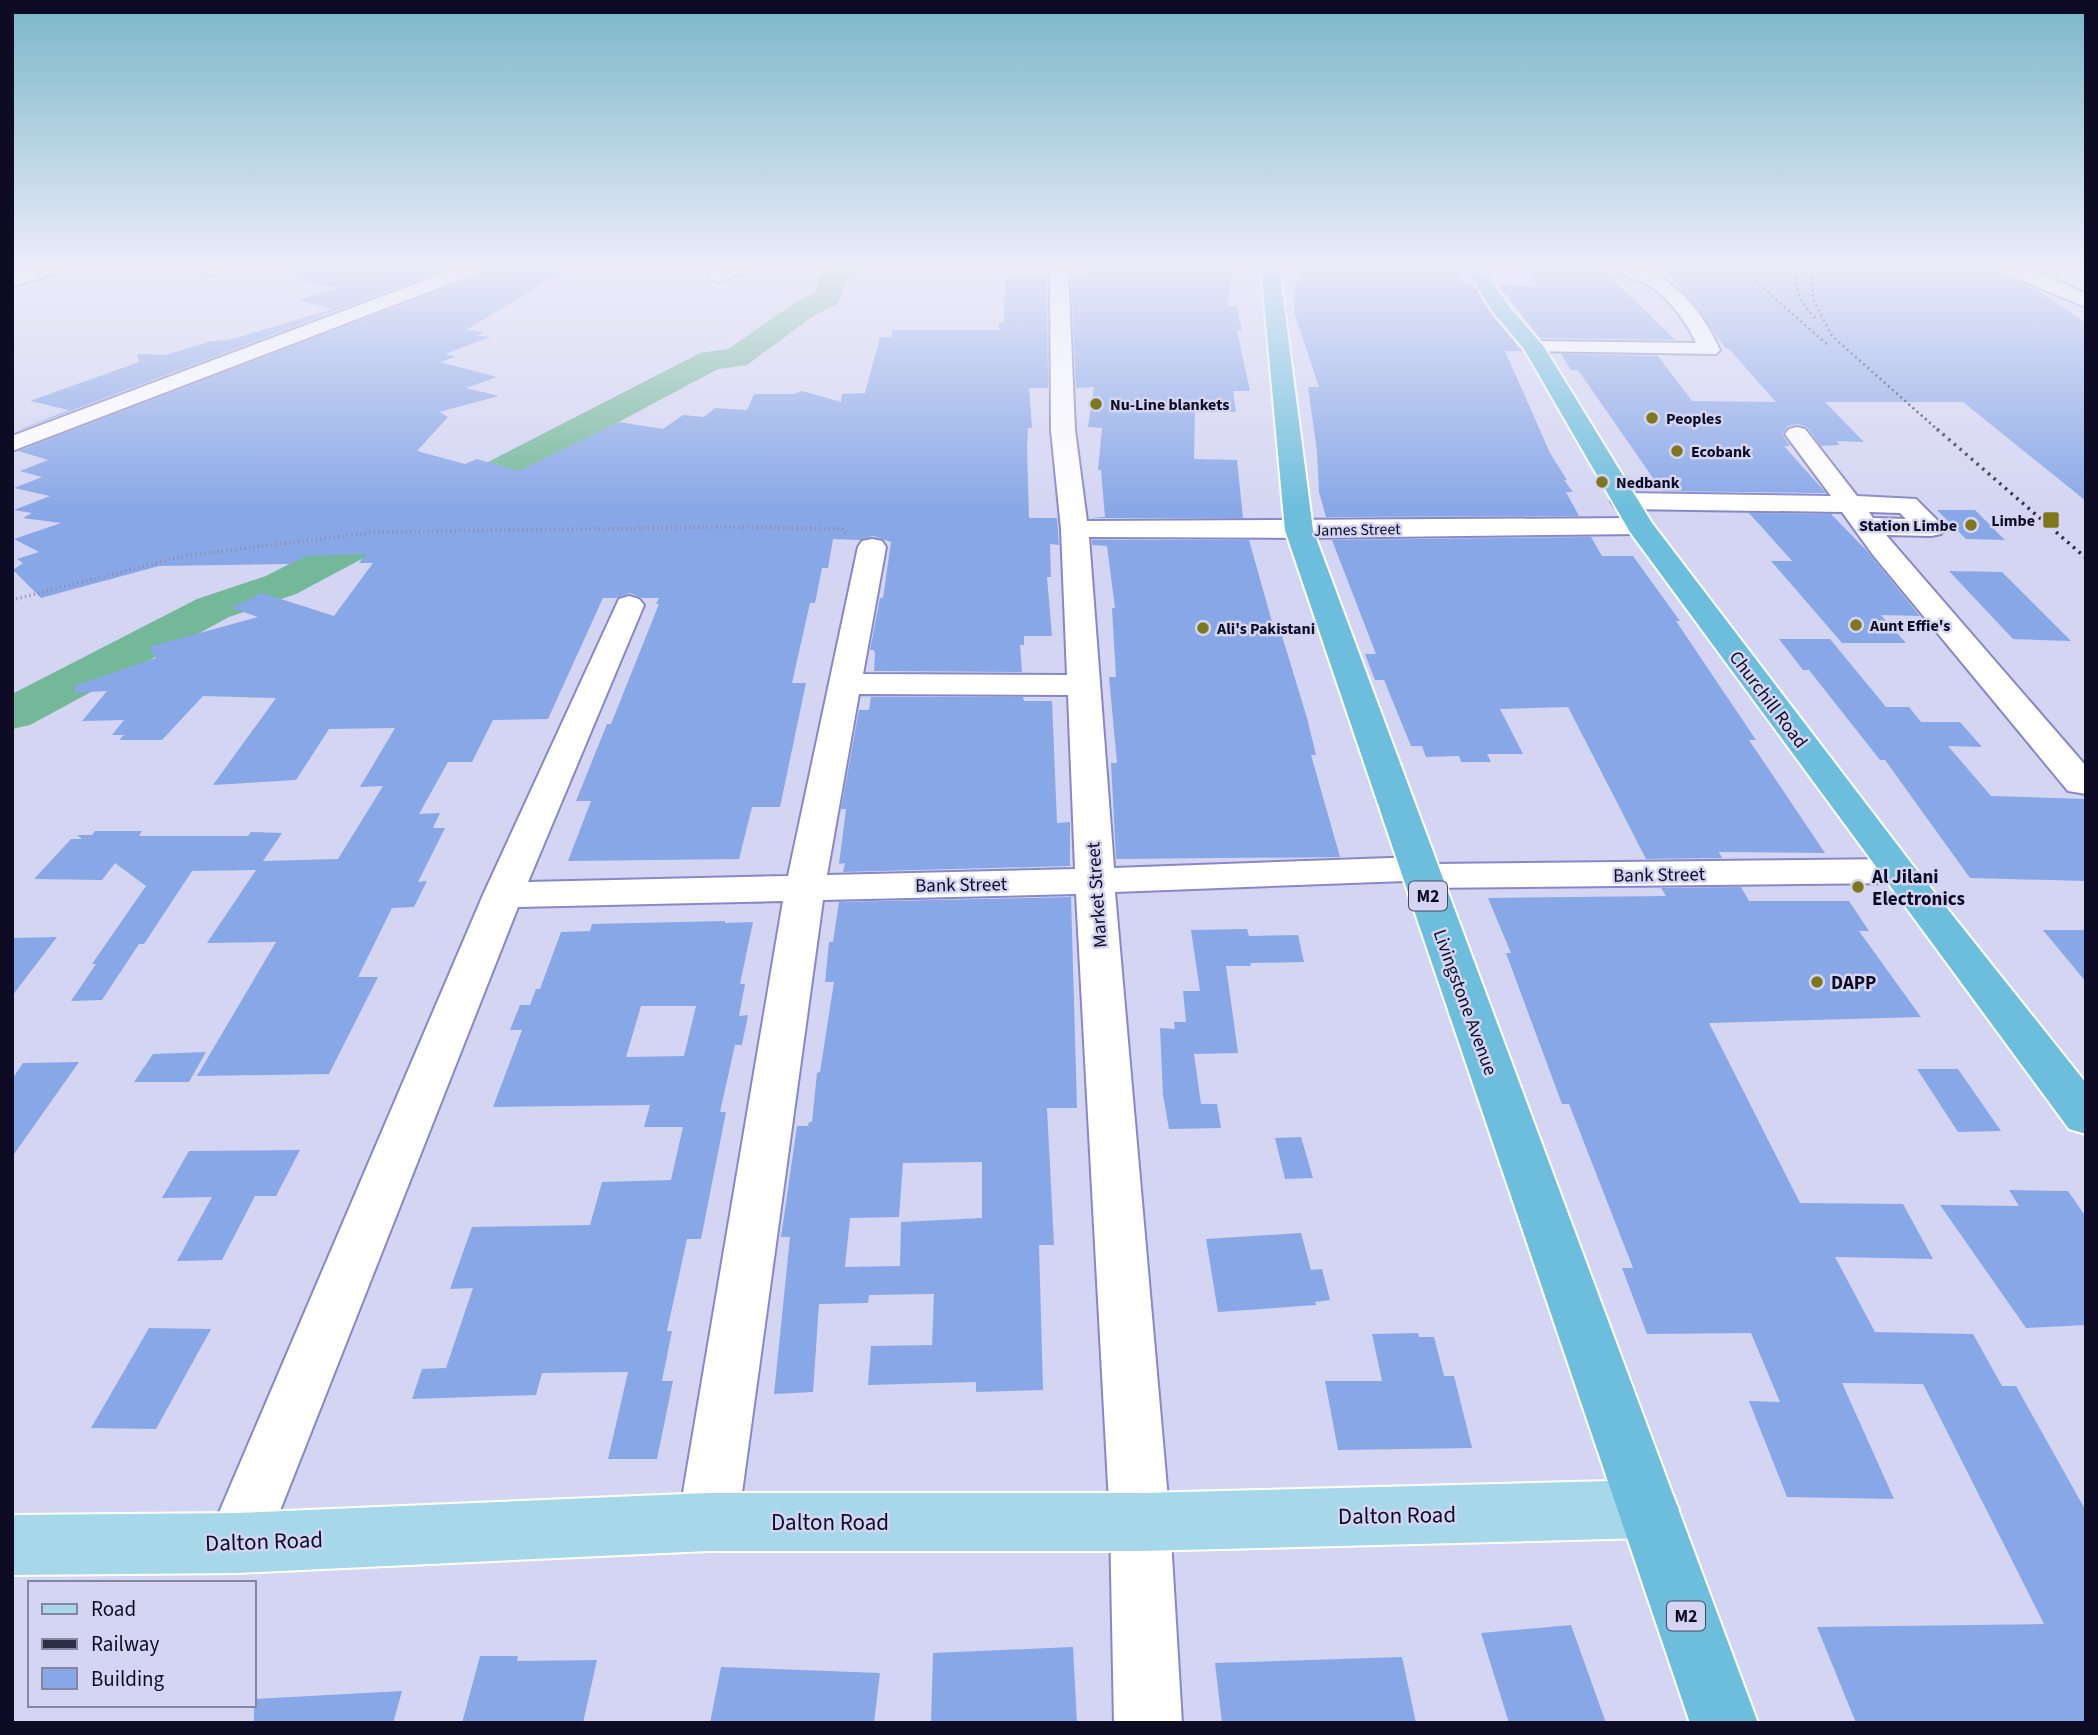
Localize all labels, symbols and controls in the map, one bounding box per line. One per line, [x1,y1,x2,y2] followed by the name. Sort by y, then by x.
[1110,394,1229,416] place label: Nu-Line blankets
[1088,396,1104,412] marker: Nu-Line blankets
[1666,408,1722,430] place label: Peoples
[1644,410,1660,426] marker: Peoples
[1691,441,1751,463] place label: Ecobank
[1669,443,1685,459] marker: Ecobank
[1616,472,1680,494] place label: Nedbank
[1594,474,1610,490] marker: Nedbank
[1991,510,2035,532] place label: Limbe
[2041,510,2061,530] marker: Limbe
[1859,515,1957,537] place label: Station Limbe
[1963,517,1979,533] marker: Station Limbe
[1313,518,1401,542] street label: James Street
[1869,615,1950,637] place label: Aunt Effie's
[1848,617,1864,633] marker: Aunt Effie's
[1216,618,1315,640] place label: Ali's Pakistani
[1195,620,1211,636] marker: Ali's Pakistani
[1722,646,1813,754] street label: Churchill Road
[1080,840,1115,949] street label: Market Street
[1613,861,1706,890] street label: Bank Street
[1871,864,1965,913] place label: Al Jilani Electronics
[915,871,1008,900] street label: Bank Street
[1850,879,1866,895] marker: Al Jilani Electronics
[1409,882,1447,911] road number: M2
[1426,926,1504,1079] street label: Livingstone Avenue
[1831,970,1876,997] place label: DAPP
[1809,974,1825,990] marker: DAPP
[1338,1498,1456,1533] street label: Dalton Road
[771,1506,889,1539] street label: Dalton Road
[204,1523,324,1560] street label: Dalton Road
[28,1581,256,1707] legend
[91,1594,136,1624] text: Road
[1667,1602,1705,1630] road number: M2
[91,1629,159,1659] text: Railway
[91,1664,165,1694] text: Building

